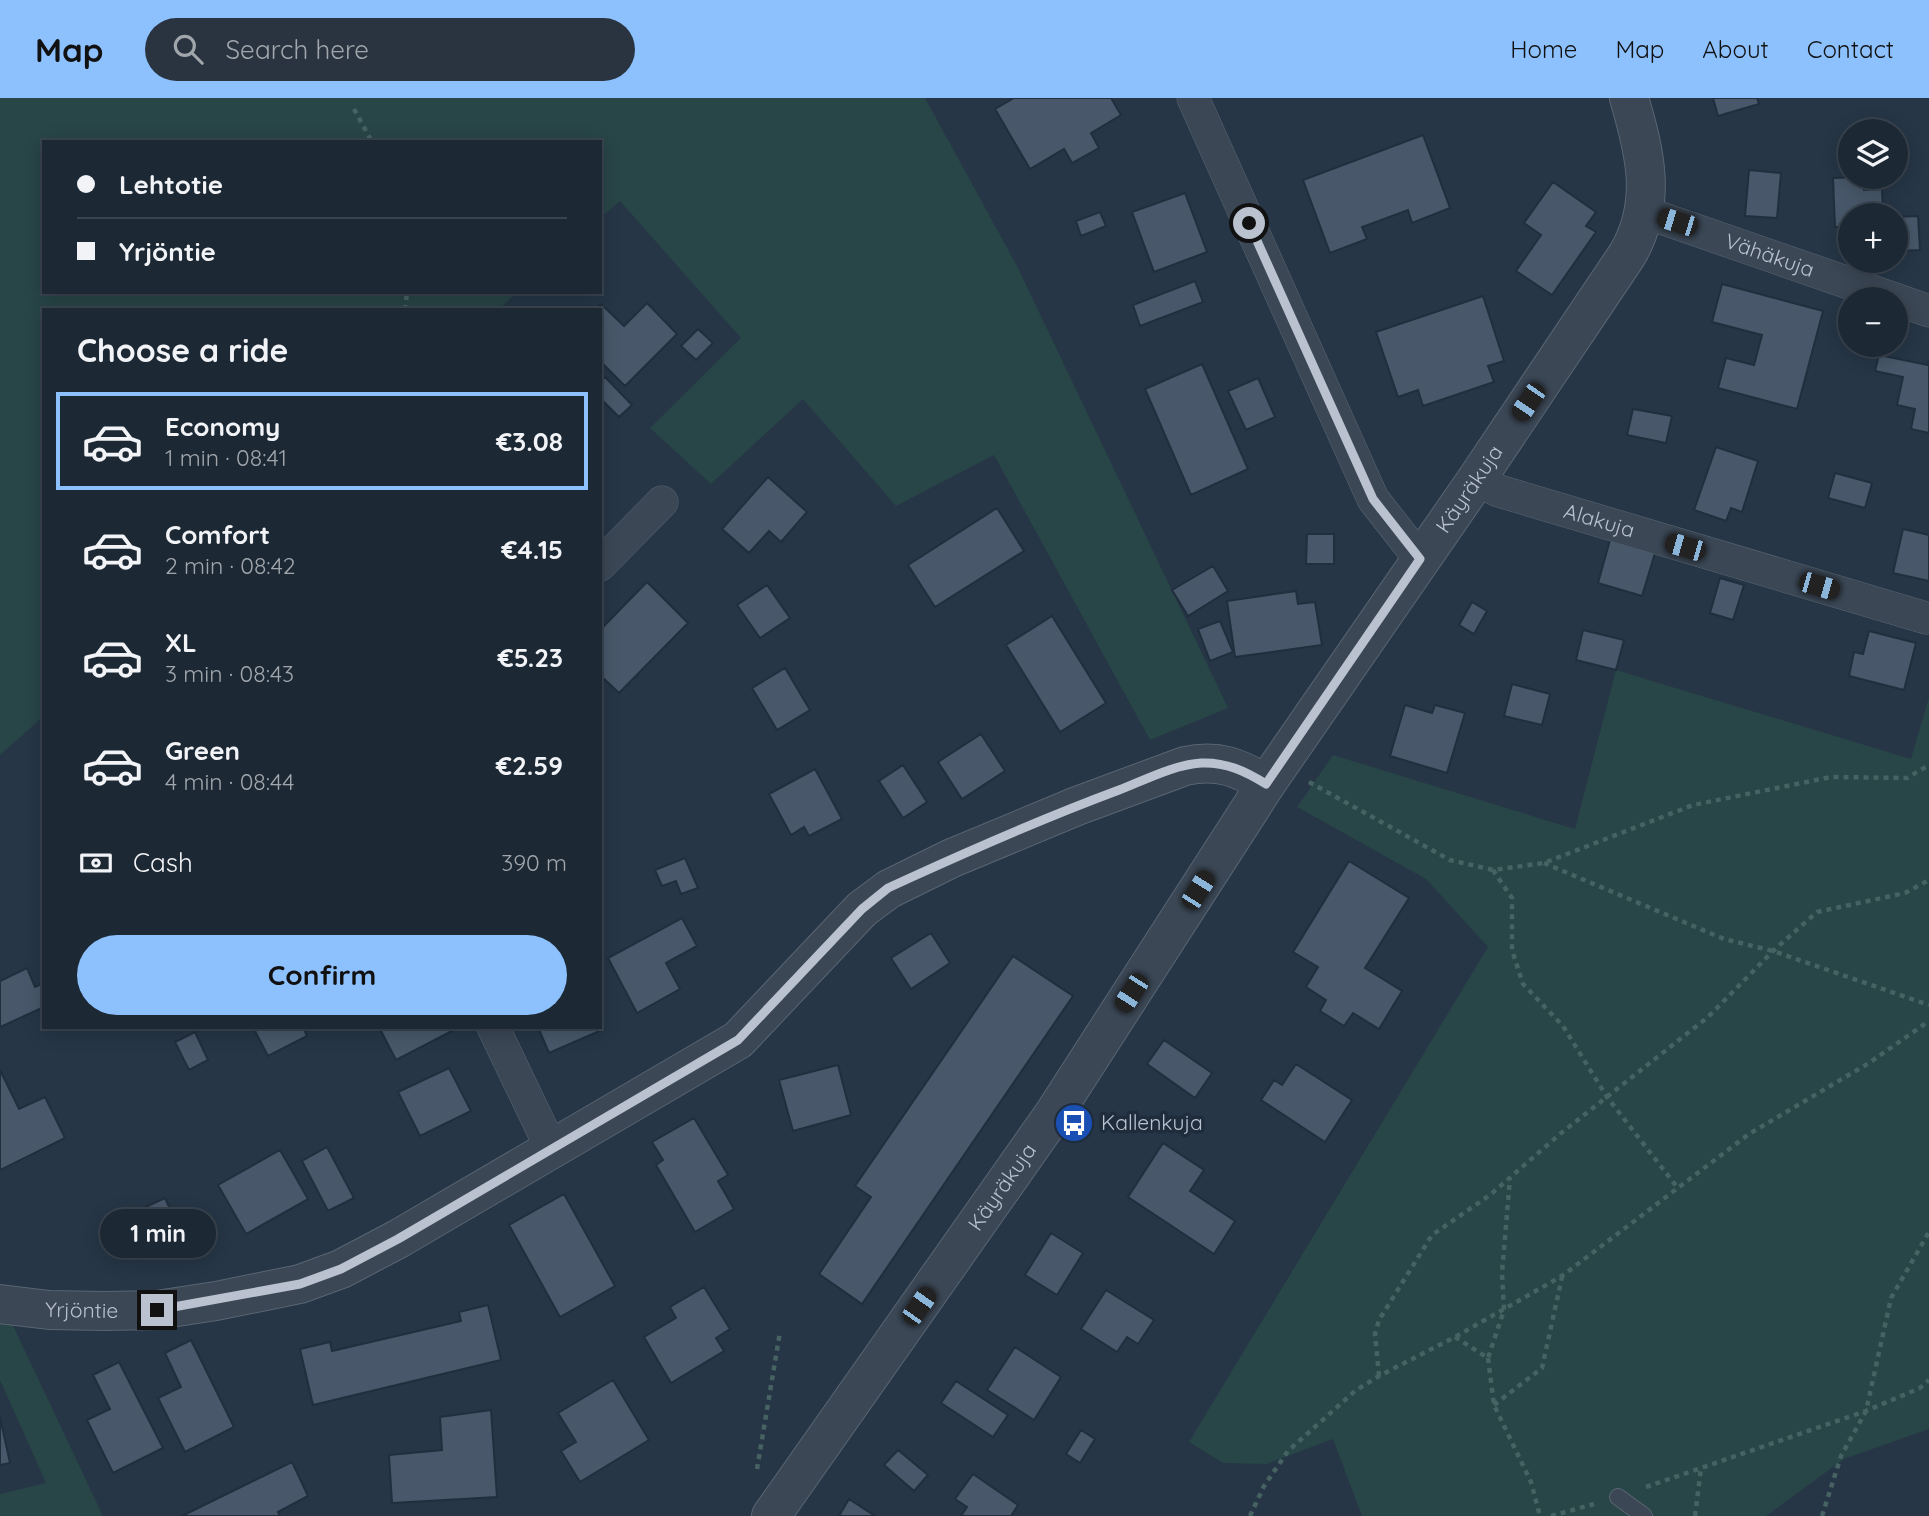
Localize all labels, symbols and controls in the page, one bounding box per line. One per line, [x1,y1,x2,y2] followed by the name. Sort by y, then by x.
[145,18,635,81] search box
[35,29,103,70] text: Map
[169,30,207,68] icon: search
[225,33,369,66] text: Search here
[1510,34,1577,64] text: Home
[1615,34,1664,64] text: Map
[1702,34,1769,64] text: About
[1807,34,1894,64] text: Contact
[1838,119,1908,357] map controls
[1838,119,1908,189] button: layers
[119,168,223,201] text: Lehtotie
[1838,203,1908,273] button: +
[1654,206,1701,238] car
[1233,207,1265,239] route start
[1722,227,1818,282] street label: Vähäkuja
[119,235,216,268] text: Yrjöntie
[1838,287,1908,357] button: −
[77,330,289,370] text: Choose a ride
[1508,379,1549,425] car
[81,410,144,473] icon: car
[165,410,280,443] text: Economy
[496,425,563,458] text: €3.08
[1429,440,1508,538] street label: Käyräkuja
[165,443,287,472] text: 1 min · 08:41
[1561,497,1638,543] street label: Alakuja
[81,518,144,581] icon: car
[165,518,270,551] text: Comfort
[1662,531,1709,563] car
[501,533,563,566] text: €4.15
[165,551,296,580] text: 2 min · 08:42
[1796,570,1843,602] car
[81,626,144,689] icon: car
[165,626,197,659] text: XL
[498,641,563,674] text: €5.23
[165,659,294,688] text: 3 min · 08:43
[81,734,144,797] icon: car
[165,734,240,767] text: Green
[496,749,563,782] text: €2.59
[165,767,294,796] text: 4 min · 08:44
[77,844,115,882] icon: cash
[133,846,193,879] text: Cash
[501,848,567,877] text: 390 m
[1178,867,1219,913] car
[77,935,567,1015] button: Confirm
[1111,970,1152,1016] car
[1053,1102,1095,1144] bus stop icon: Kallenkuja
[1101,1109,1203,1135] place label: Kallenkuja
[962,1138,1041,1235] street label: Käyräkuja
[99,1208,215,1258] callout: 1 min
[130,1219,186,1248] text: 1 min
[899,1283,940,1329] car
[141,1294,173,1326] route end
[45,1296,118,1323] street label: Yrjöntie

